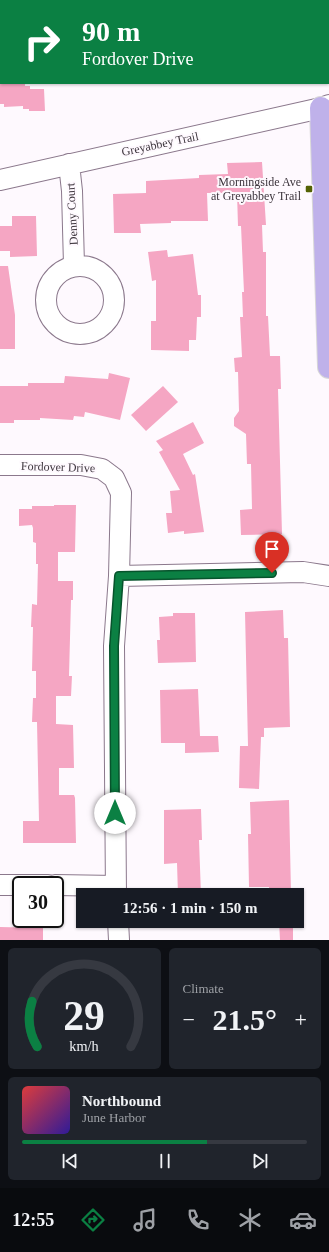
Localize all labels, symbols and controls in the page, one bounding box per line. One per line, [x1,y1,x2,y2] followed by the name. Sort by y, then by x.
[16,16,68,68] icon: right
[82,16,140,47] text: 90 m
[82,49,193,69] text: Fordover Drive
[120,129,200,159] street label: Greyabbey Trail
[211,175,302,203] place label: Morningside Ave at Greyabbey Trail
[63,182,81,245] street label: Denny Court
[304,184,314,194] marker: Morningside Ave at Greyabbey Trail
[21,459,95,475] street label: Fordover Drive
[255,532,289,573] pin
[261,538,283,560] icon: arrive
[94,792,136,834] position arrow
[12,876,64,928] speed limit sign: 30
[123,900,258,916] text: 12:56 · 1 min · 150 m
[183,981,224,996] text: Climate
[63,992,105,1038] text: 29
[213,1003,277,1036] text: 21.5°
[183,1007,195,1032] text: −
[295,1007,307,1032] text: +
[70,1037,99,1053] text: km/h
[82,1093,161,1109] text: Northbound
[82,1110,146,1125] text: June Harbor
[59,1150,81,1172] icon: previous
[154,1150,176,1172] icon: pause
[249,1150,271,1172] icon: next
[79,1206,107,1234] icon: directions
[131,1206,159,1234] icon: music
[184,1206,212,1234] icon: phone
[236,1206,264,1234] icon: climate
[289,1206,317,1234] icon: car
[12,1210,54,1230] text: 12:55

